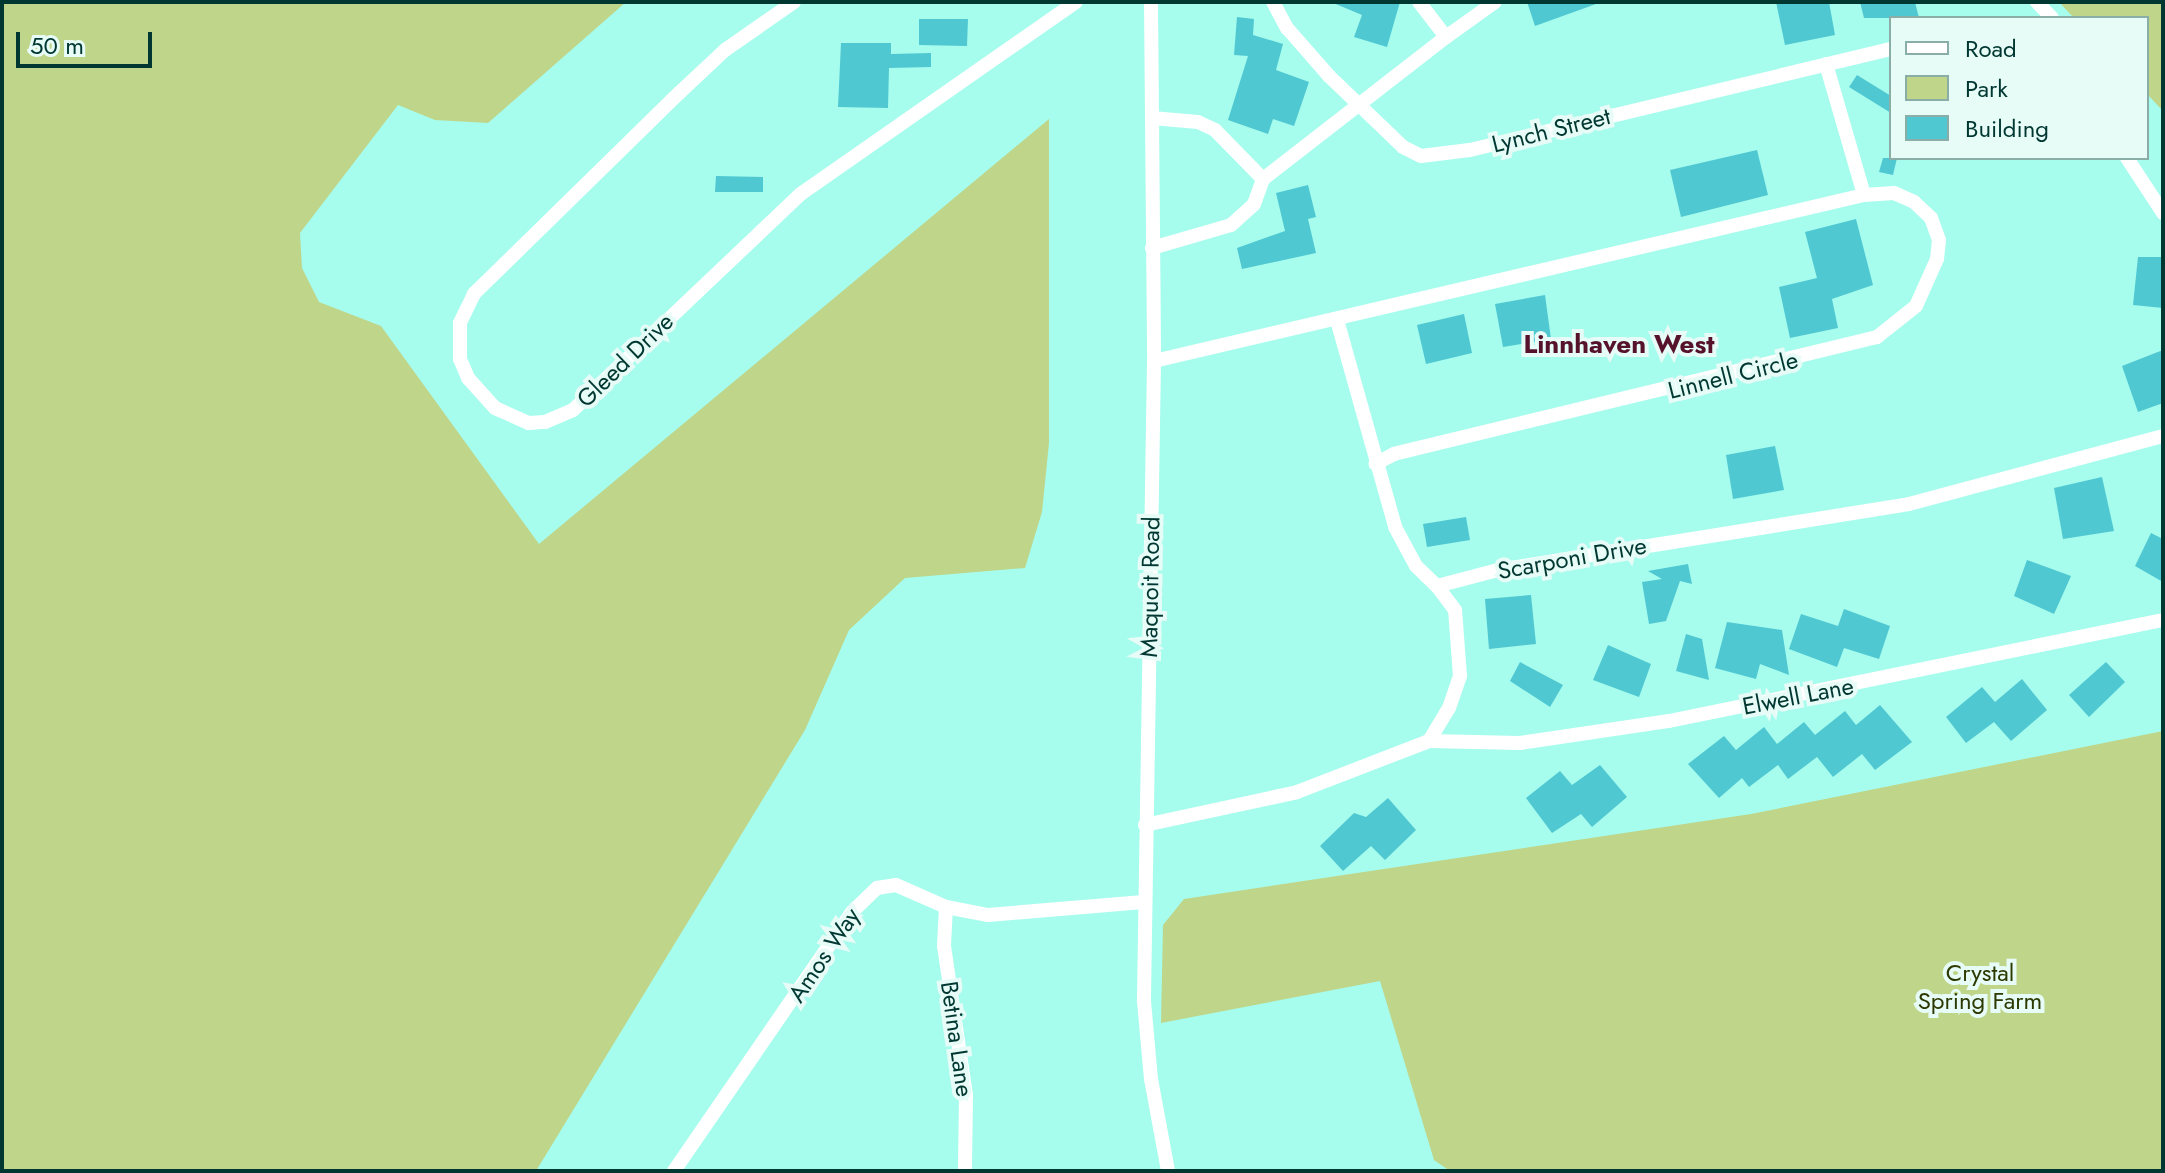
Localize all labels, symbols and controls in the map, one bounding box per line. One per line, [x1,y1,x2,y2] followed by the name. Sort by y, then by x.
[20,16,156,66] scale bar
[1889,16,2149,160] legend
[30,28,84,63] text: 50 m
[1965,31,2017,66] text: Road
[1965,71,2008,106] text: Park
[1489,101,1613,159] street label: Lynch Street
[1965,111,2049,146] text: Building
[571,307,679,413] street label: Gleed Drive
[1523,329,1715,361] district label: Linnhaven West
[1665,345,1801,405] street label: Linnell Circle
[1134,516,1166,658] street label: Maquoit Road
[1495,531,1649,585] street label: Scarponi Drive
[1740,671,1856,721] street label: Elwell Lane
[782,902,866,1008] street label: Amos Way
[1918,959,2042,1015] park label: Crystal Spring Farm
[935,979,979,1099] street label: Betina Lane

